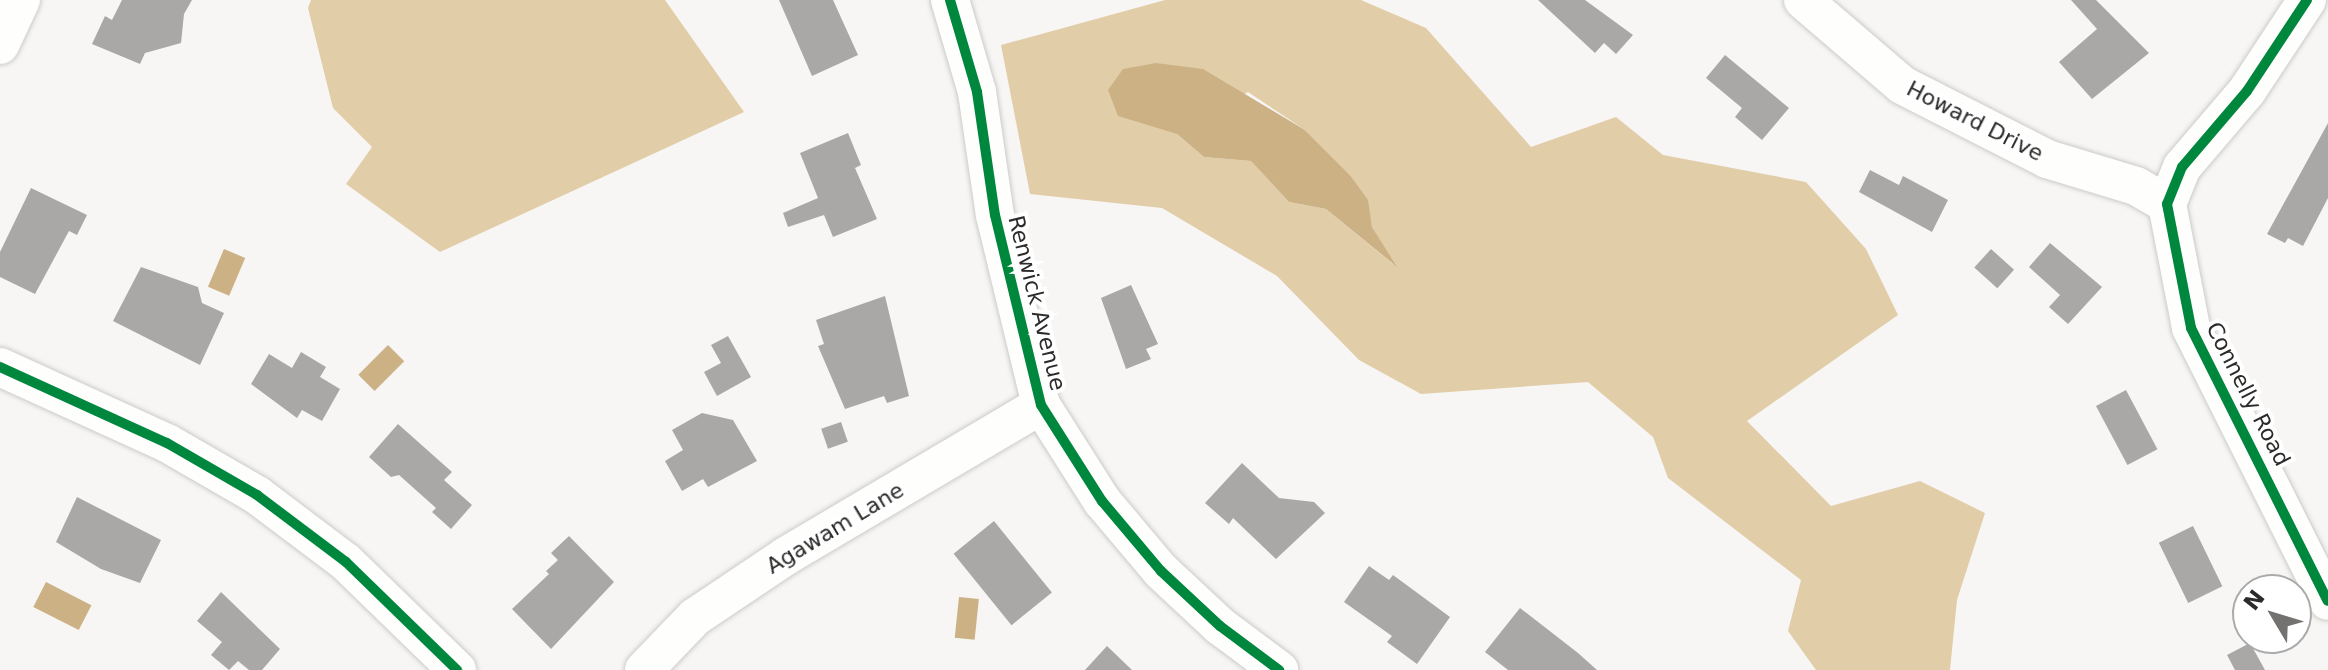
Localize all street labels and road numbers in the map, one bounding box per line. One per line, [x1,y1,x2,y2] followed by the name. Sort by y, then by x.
[1902,75,2048,167] street label: Howard Drive
[1002,213,1072,393] street label: Renwick Avenue
[2200,318,2296,470] street label: Connelly Road
[762,477,908,579] street label: Agawam Lane

